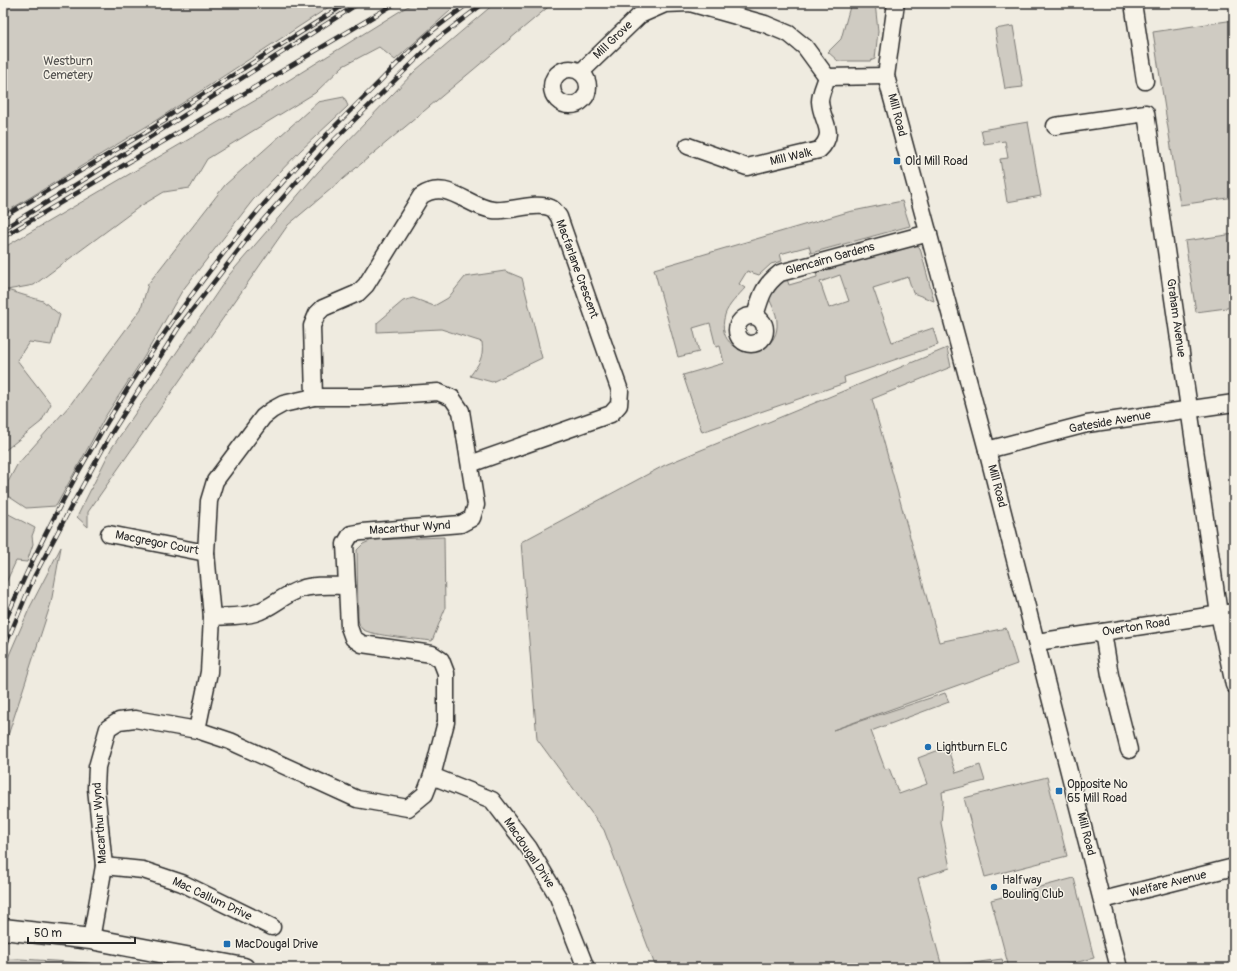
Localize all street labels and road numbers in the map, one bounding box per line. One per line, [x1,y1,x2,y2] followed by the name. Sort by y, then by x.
[590,18,636,62] street label: Mill Grove
[884,92,910,138] street label: Mill Road
[768,145,814,169] street label: Mill Walk
[552,218,602,321] street label: Macfarlane Crescent
[784,239,877,279] street label: Glencairn Gardens
[1163,278,1189,358] street label: Graham Avenue
[1068,407,1152,437] street label: Gateside Avenue
[984,463,1010,509] street label: Mill Road
[369,518,451,538] street label: Macarthur Wynd
[114,528,200,558] street label: Macgregor Court
[1101,614,1171,640] street label: Overton Road
[90,782,110,864] street label: Macarthur Wynd
[1073,811,1099,857] street label: Mill Road
[500,815,558,891] street label: Macdougal Drive
[1128,867,1208,901] street label: Welfare Avenue
[170,874,254,924] street label: Mac Callum Drive

